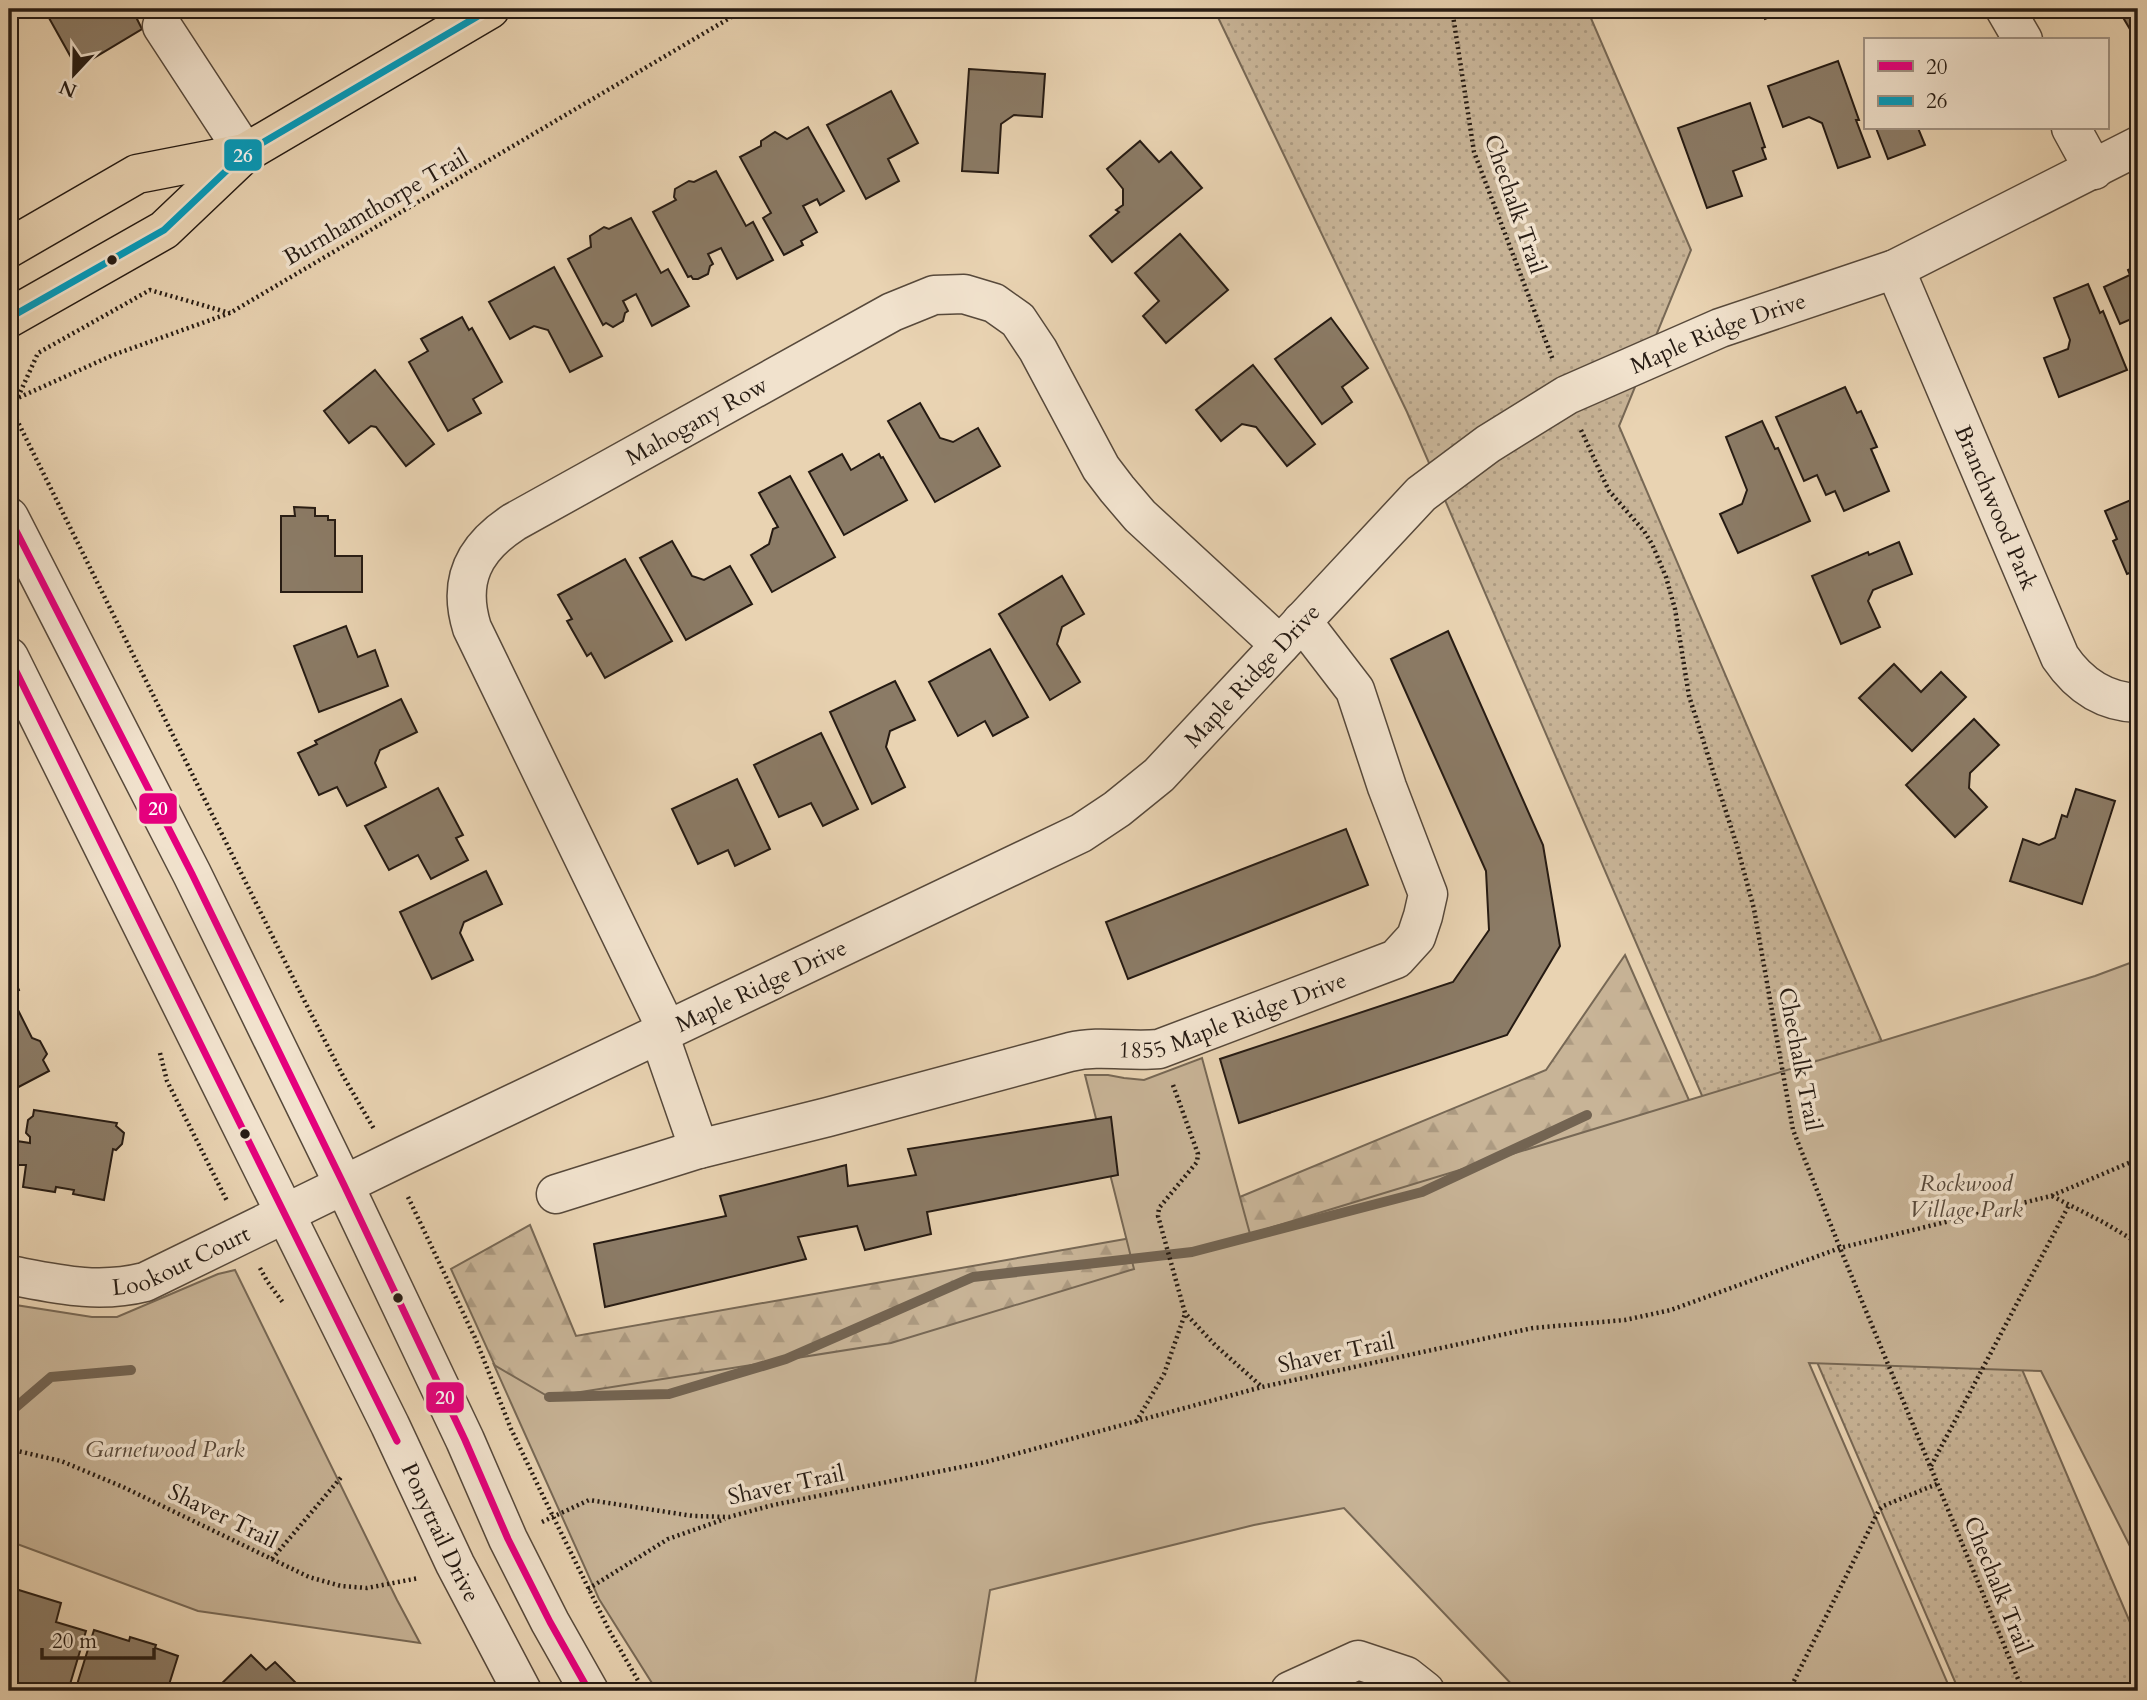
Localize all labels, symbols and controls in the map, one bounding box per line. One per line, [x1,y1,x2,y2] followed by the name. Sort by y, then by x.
[38,38,108,108] north arrow
[1864,38,2108,130] legend
[1926,53,1948,82] text: 20
[55,74,81,104] text: N
[1926,87,1948,116] text: 26
[1477,130,1553,278] street label: Chechalk Trail
[223,138,263,172] line badge: 26
[278,141,474,273] street label: Burnhamthorpe Trail
[233,143,253,169] text: 26
[105,253,119,267] unlabelled marker
[1625,285,1810,381] street label: Maple Ridge Drive
[620,369,773,473] street label: Mahogany Row
[1948,420,2045,595] street label: Branchwood Park
[1177,597,1327,754] street label: Maple Ridge Drive
[138,792,178,825] line badge: 20
[148,796,168,822] text: 20
[670,931,852,1040] street label: Maple Ridge Drive
[1118,964,1351,1065] street label: 1855 Maple Ridge Drive
[1771,985,1829,1134] street label: Chechalk Trail
[238,1127,252,1141] unlabelled marker
[1909,1168,2024,1225] park label: Rockwood Village Park
[110,1218,255,1303] street label: Lookout Court
[391,1291,405,1305] unlabelled marker
[1275,1326,1397,1380] street label: Shaver Trail
[425,1381,465,1414] line badge: 20
[435,1385,455,1411] text: 20
[85,1434,245,1465] park label: Garnetwood Park
[394,1458,488,1607] street label: Ponytrail Drive
[725,1458,847,1512] street label: Shaver Trail
[163,1476,283,1556] street label: Shaver Trail
[1956,1512,2040,1658] street label: Chechalk Trail
[42,1616,154,1660] scale bar
[52,1627,97,1656] text: 20 m

